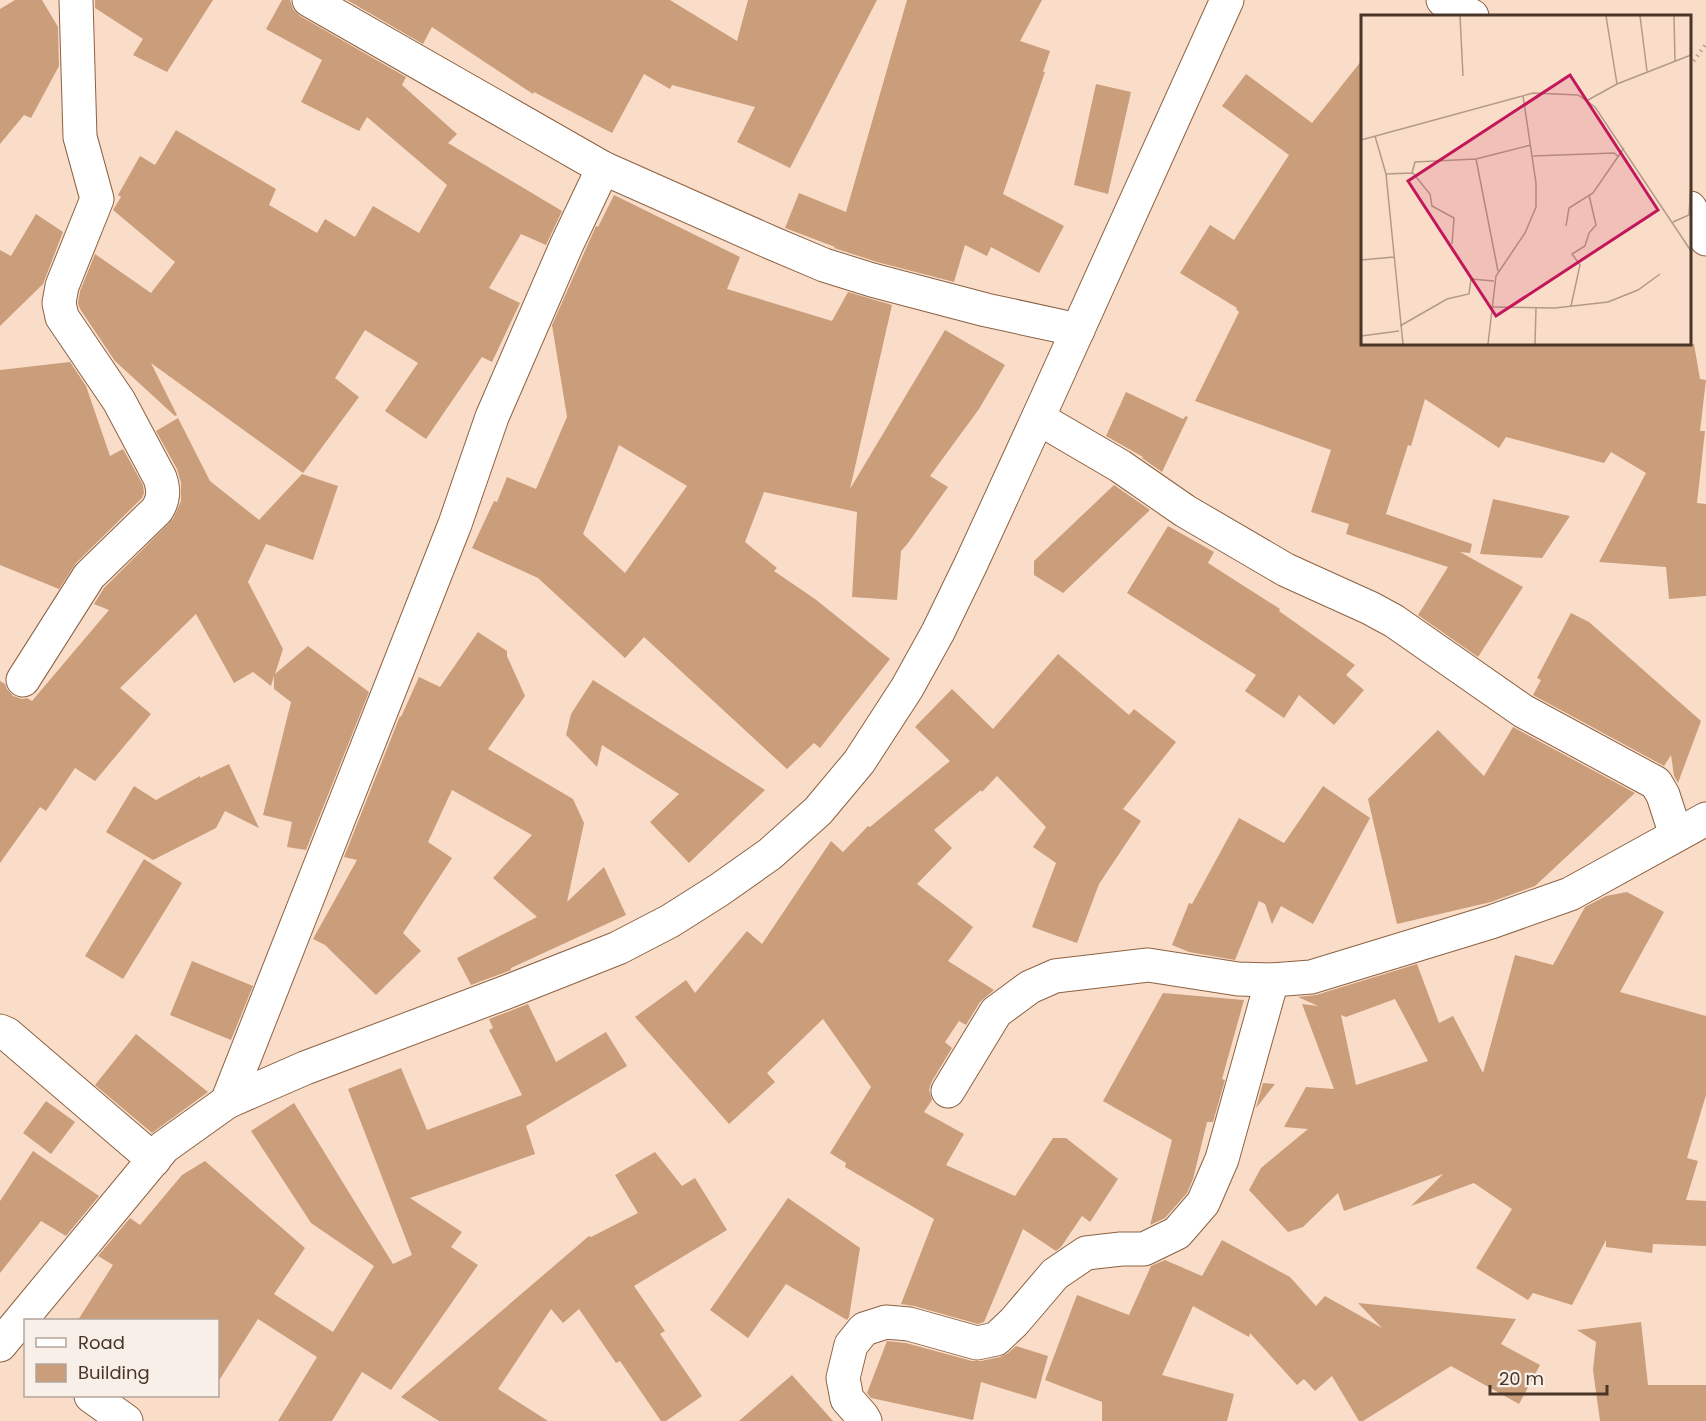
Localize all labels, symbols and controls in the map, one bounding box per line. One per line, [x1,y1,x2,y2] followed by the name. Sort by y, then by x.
[1361,15,1691,345] inset map
[24,1319,219,1397] legend
[78,1330,125,1355] text: Road
[1490,1358,1607,1396] scale bar
[78,1360,150,1385] text: Building
[1499,1366,1544,1391] text: 20 m

